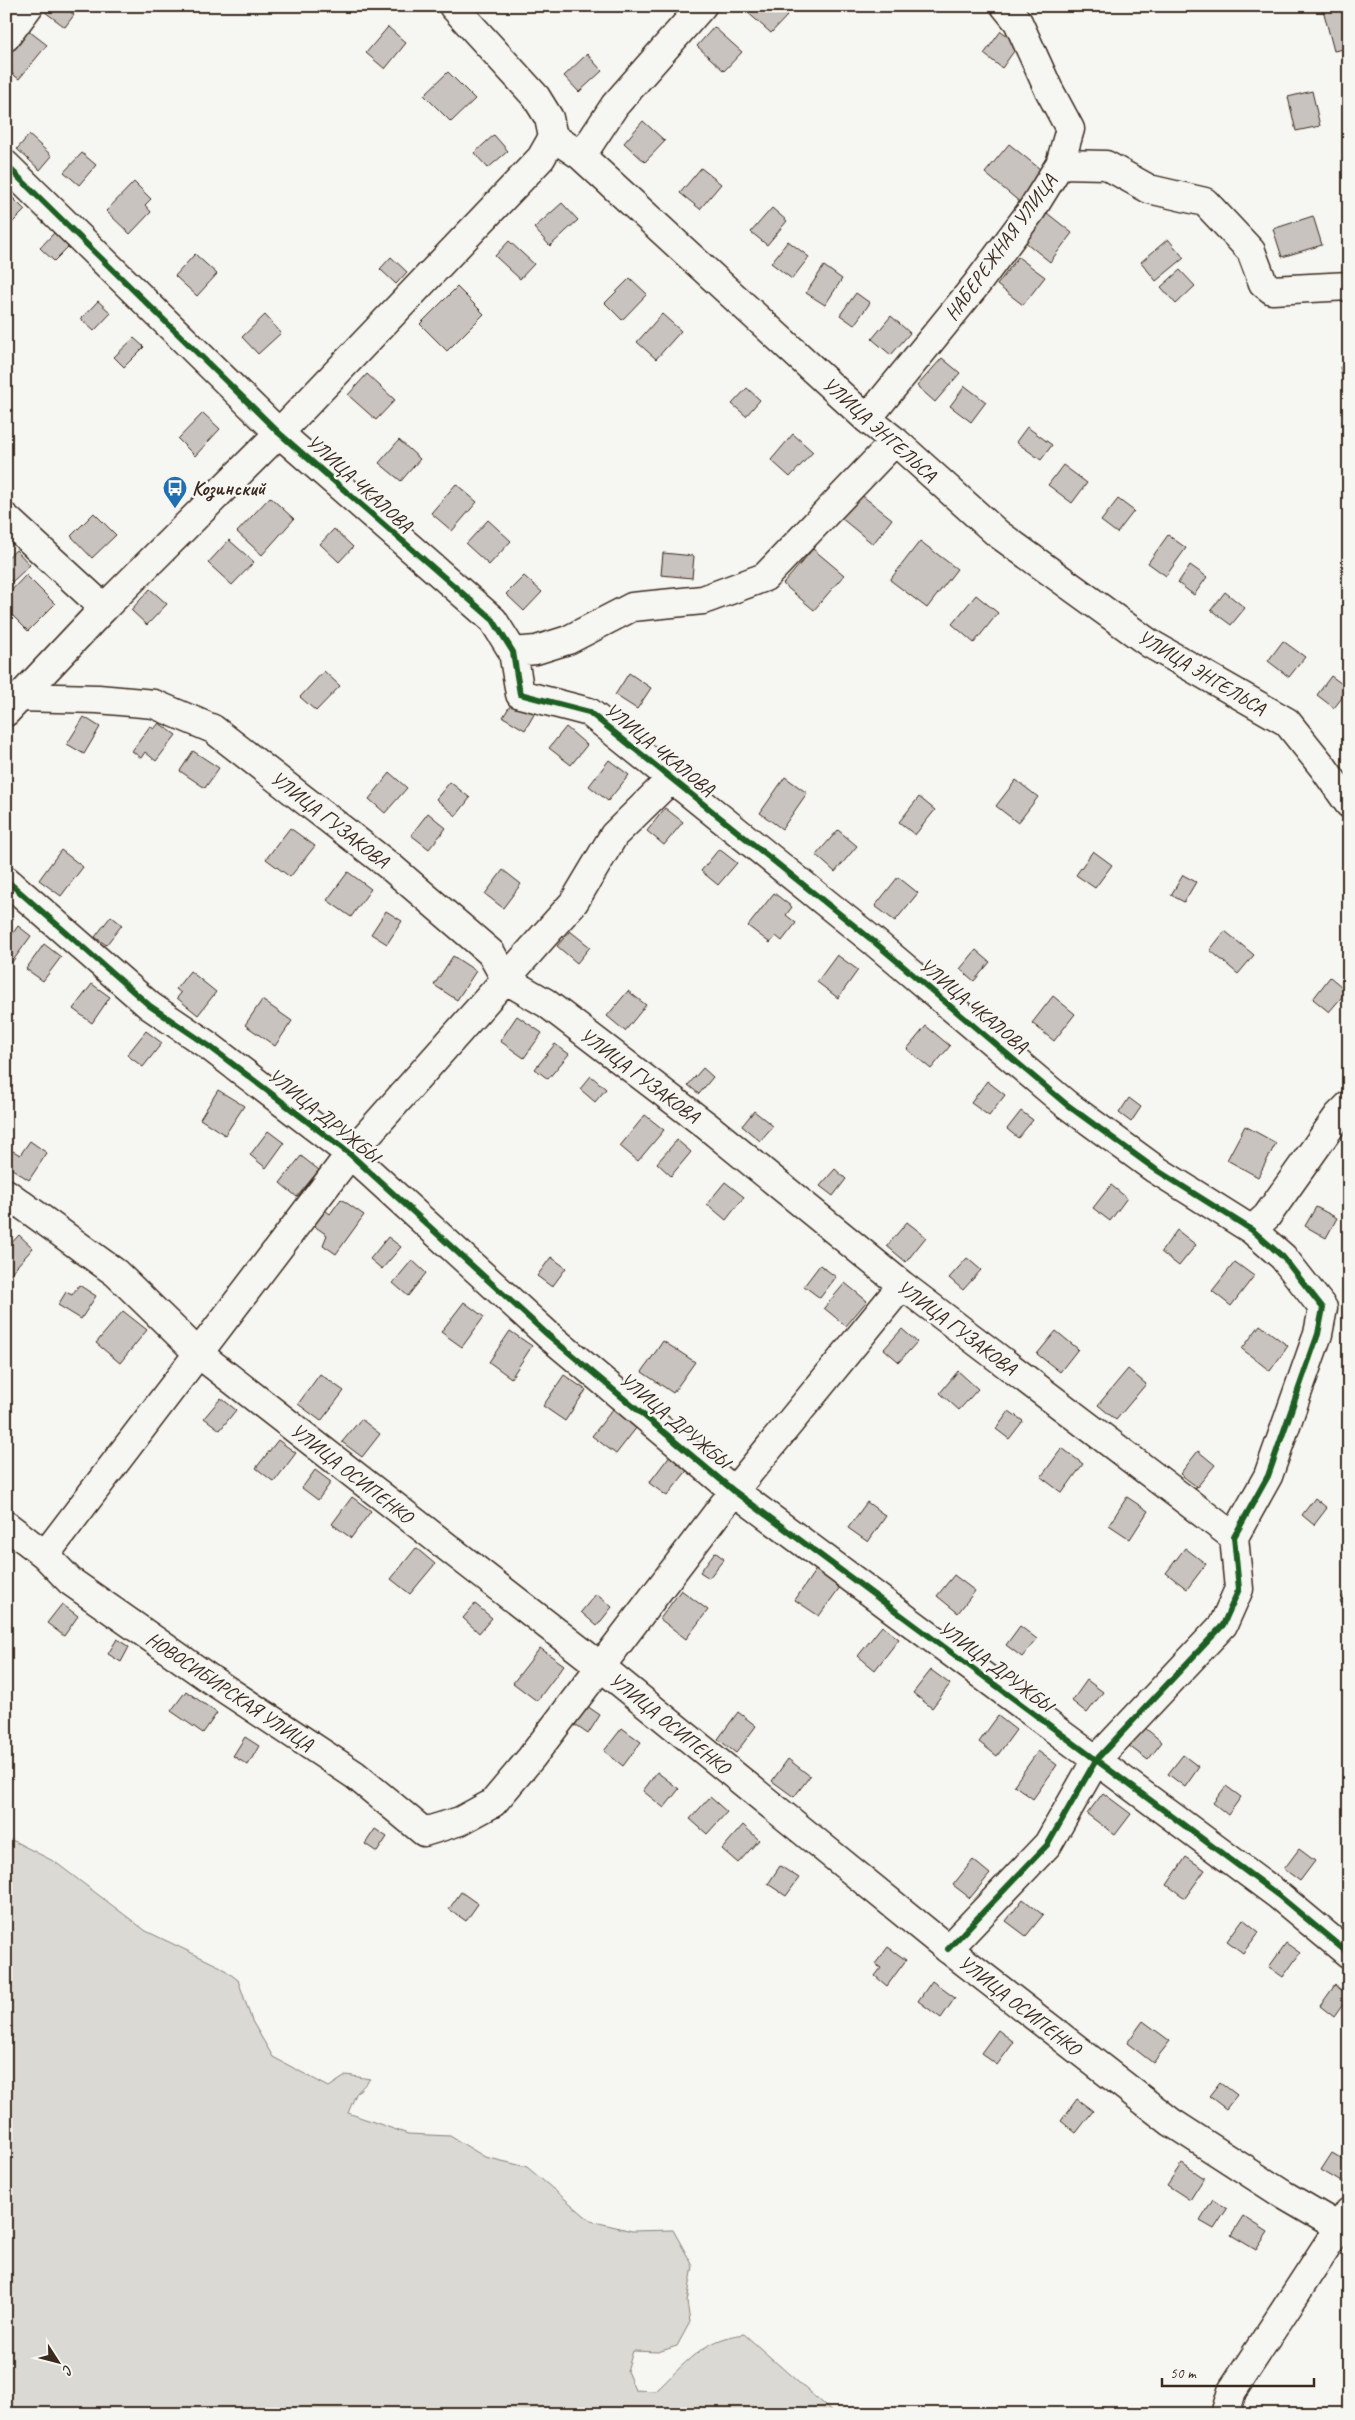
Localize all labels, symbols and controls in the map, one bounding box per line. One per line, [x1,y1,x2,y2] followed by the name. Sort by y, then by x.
[939,168,1062,325] street label: НАБЕРЕЖНАЯ УЛИЦА
[817,372,943,488] street label: УЛИЦА ЭНГЕЛЬСА
[301,429,419,538] street label: УЛИЦА ЧКАЛОВА
[162,475,188,509] bus stop icon: Козинский
[192,476,267,502] place label: Козинский
[1133,624,1271,721] street label: УЛИЦА ЭНГЕЛЬСА
[600,697,721,802] street label: УЛИЦА ЧКАЛОВА
[266,765,395,874] street label: УЛИЦА ГУЗАКОВА
[914,953,1034,1059] street label: УЛИЦА ЧКАЛОВА
[575,1022,705,1129] street label: УЛИЦА ГУЗАКОВА
[263,1063,388,1170] street label: УЛИЦА ДРУЖБЫ
[892,1274,1022,1381] street label: УЛИЦА ГУЗАКОВА
[614,1367,738,1476] street label: УЛИЦА ДРУЖБЫ
[286,1418,419,1530] street label: УЛИЦА ОСИПЕНКО
[934,1615,1061,1720] street label: УЛИЦА ДРУЖБЫ
[141,1626,319,1757] street label: НОВОСИБИРСКАЯ УЛИЦА
[604,1667,737,1781] street label: УЛИЦА ОСИПЕНКО
[954,1950,1087,2062] street label: УЛИЦА ОСИПЕНКО
[32,2338,82,2388] north arrow
[1162,2355,1315,2387] scale bar
[58,2362,77,2379] text: С
[1170,2364,1197,2383] text: 50 m

